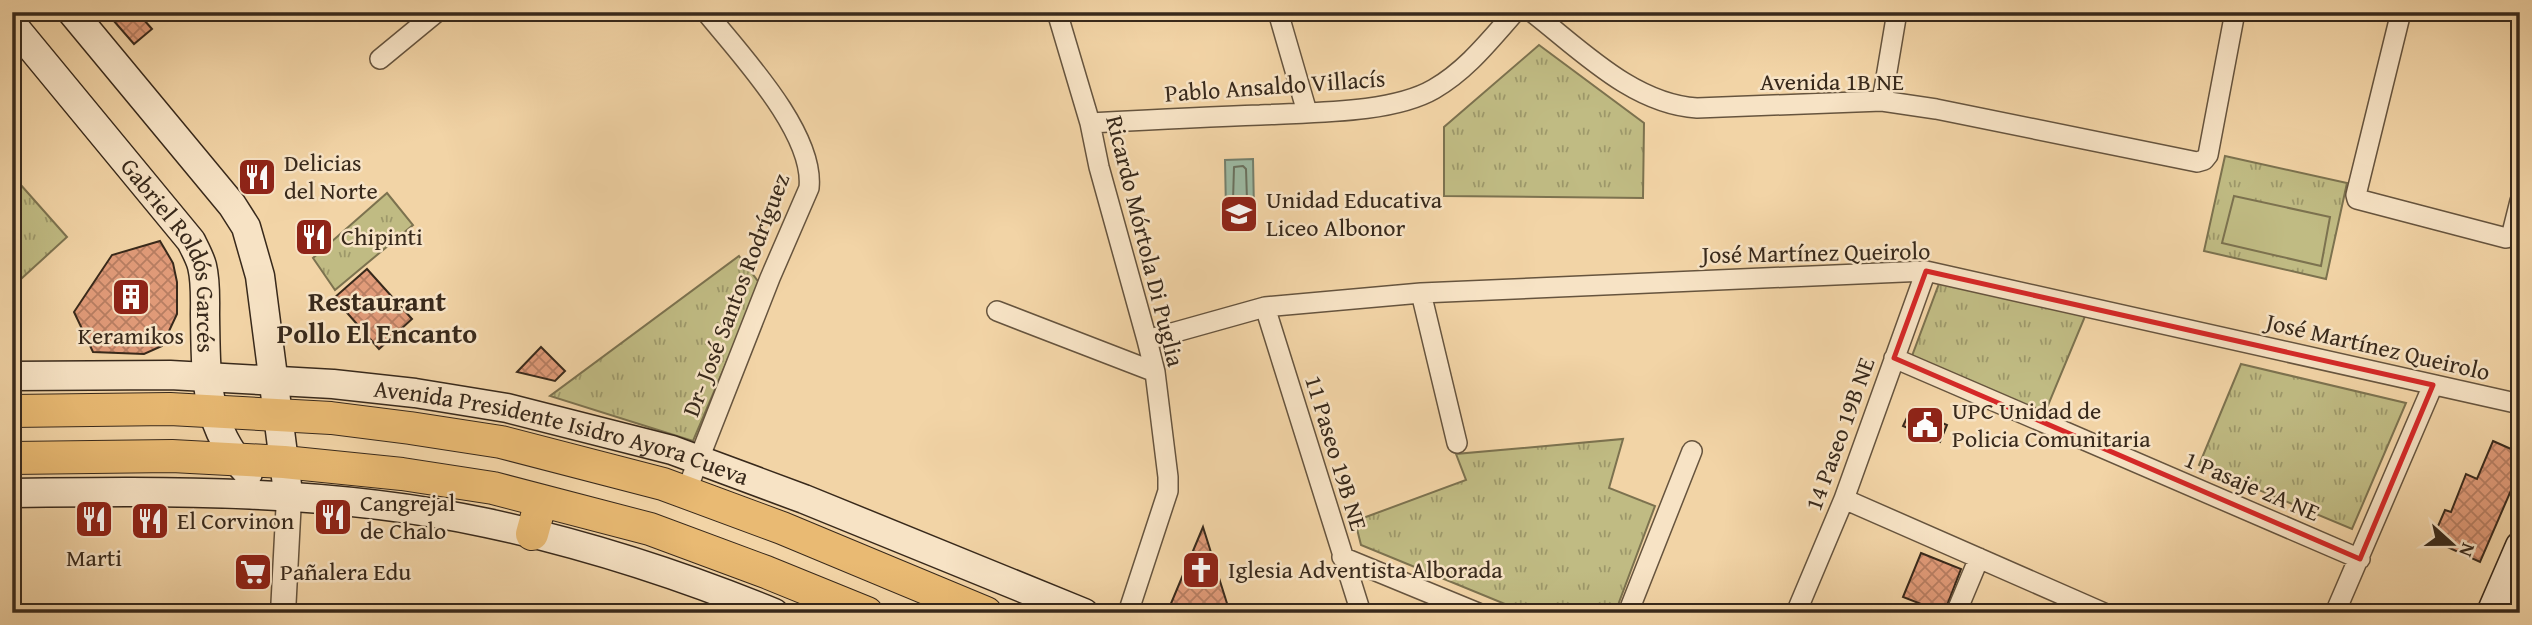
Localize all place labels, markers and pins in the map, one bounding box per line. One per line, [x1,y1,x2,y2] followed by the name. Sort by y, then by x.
[284,145,378,208] place label: Delicias del Norte
[236,156,278,198] restaurant icon: Delicias del Norte
[1266,182,1443,245] place label: Unidad Educativa Liceo Albonor
[1218,193,1260,235] school or university icon: Unidad Educativa Liceo Albonor
[293,216,335,258] restaurant icon: Chipinti
[341,219,423,254] place label: Chipinti
[110,276,152,318] building icon: Keramikos
[78,318,184,353] place label: Keramikos
[1952,393,2151,456] place label: UPC Unidad de Policia Comunitaria
[1904,404,1946,446] public building icon: UPC Unidad de Policia Comunitaria
[360,485,455,548] place label: Cangrejal de Chalo
[312,496,354,538] restaurant icon: Cangrejal de Chalo
[73,498,115,540] restaurant icon: Marti
[129,500,171,542] restaurant icon: El Corvinon
[177,503,295,538] place label: El Corvinon
[66,540,122,575] place label: Marti
[1180,549,1222,591] church icon: Iglesia Adventista Alborada
[232,551,274,593] supermarket icon: Pañalera Edu
[1228,552,1503,587] place label: Iglesia Adventista Alborada
[280,554,411,589] place label: Pañalera Edu

